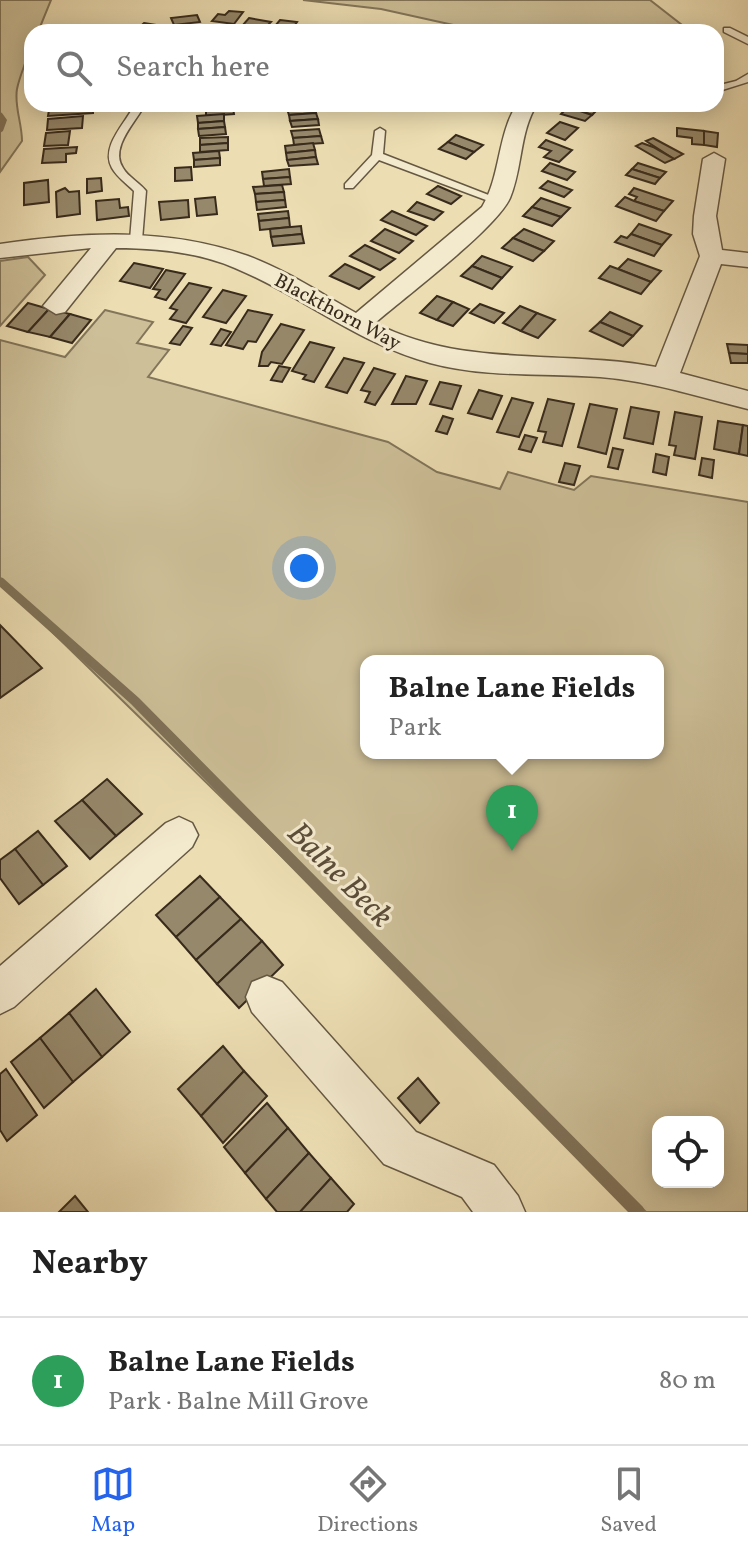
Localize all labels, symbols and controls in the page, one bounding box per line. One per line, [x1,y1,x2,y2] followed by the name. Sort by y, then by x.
[24,24,724,112] search box
[52,46,96,90] icon: search
[116,47,270,89] text: Search here
[269,268,406,358] street label: Blackthorn Way
[284,548,324,588] your location
[360,655,664,759] popup
[389,668,635,710] text: Balne Lane Fields
[389,710,442,746] text: Park
[486,785,538,851] pin: 1
[276,813,402,939] water label: Balne Beck
[652,1116,724,1188] map controls
[652,1116,724,1188] button: locate
[32,1241,148,1288] text: Nearby
[108,1342,355,1384] text: Balne Lane Fields
[53,1363,63,1399] text: 1
[659,1363,716,1399] text: 80 m
[108,1384,369,1420] text: Park · Balne Mill Grove
[91,1462,135,1541] tab: Map
[317,1462,418,1541] tab: Directions
[600,1462,657,1541] tab: Saved

